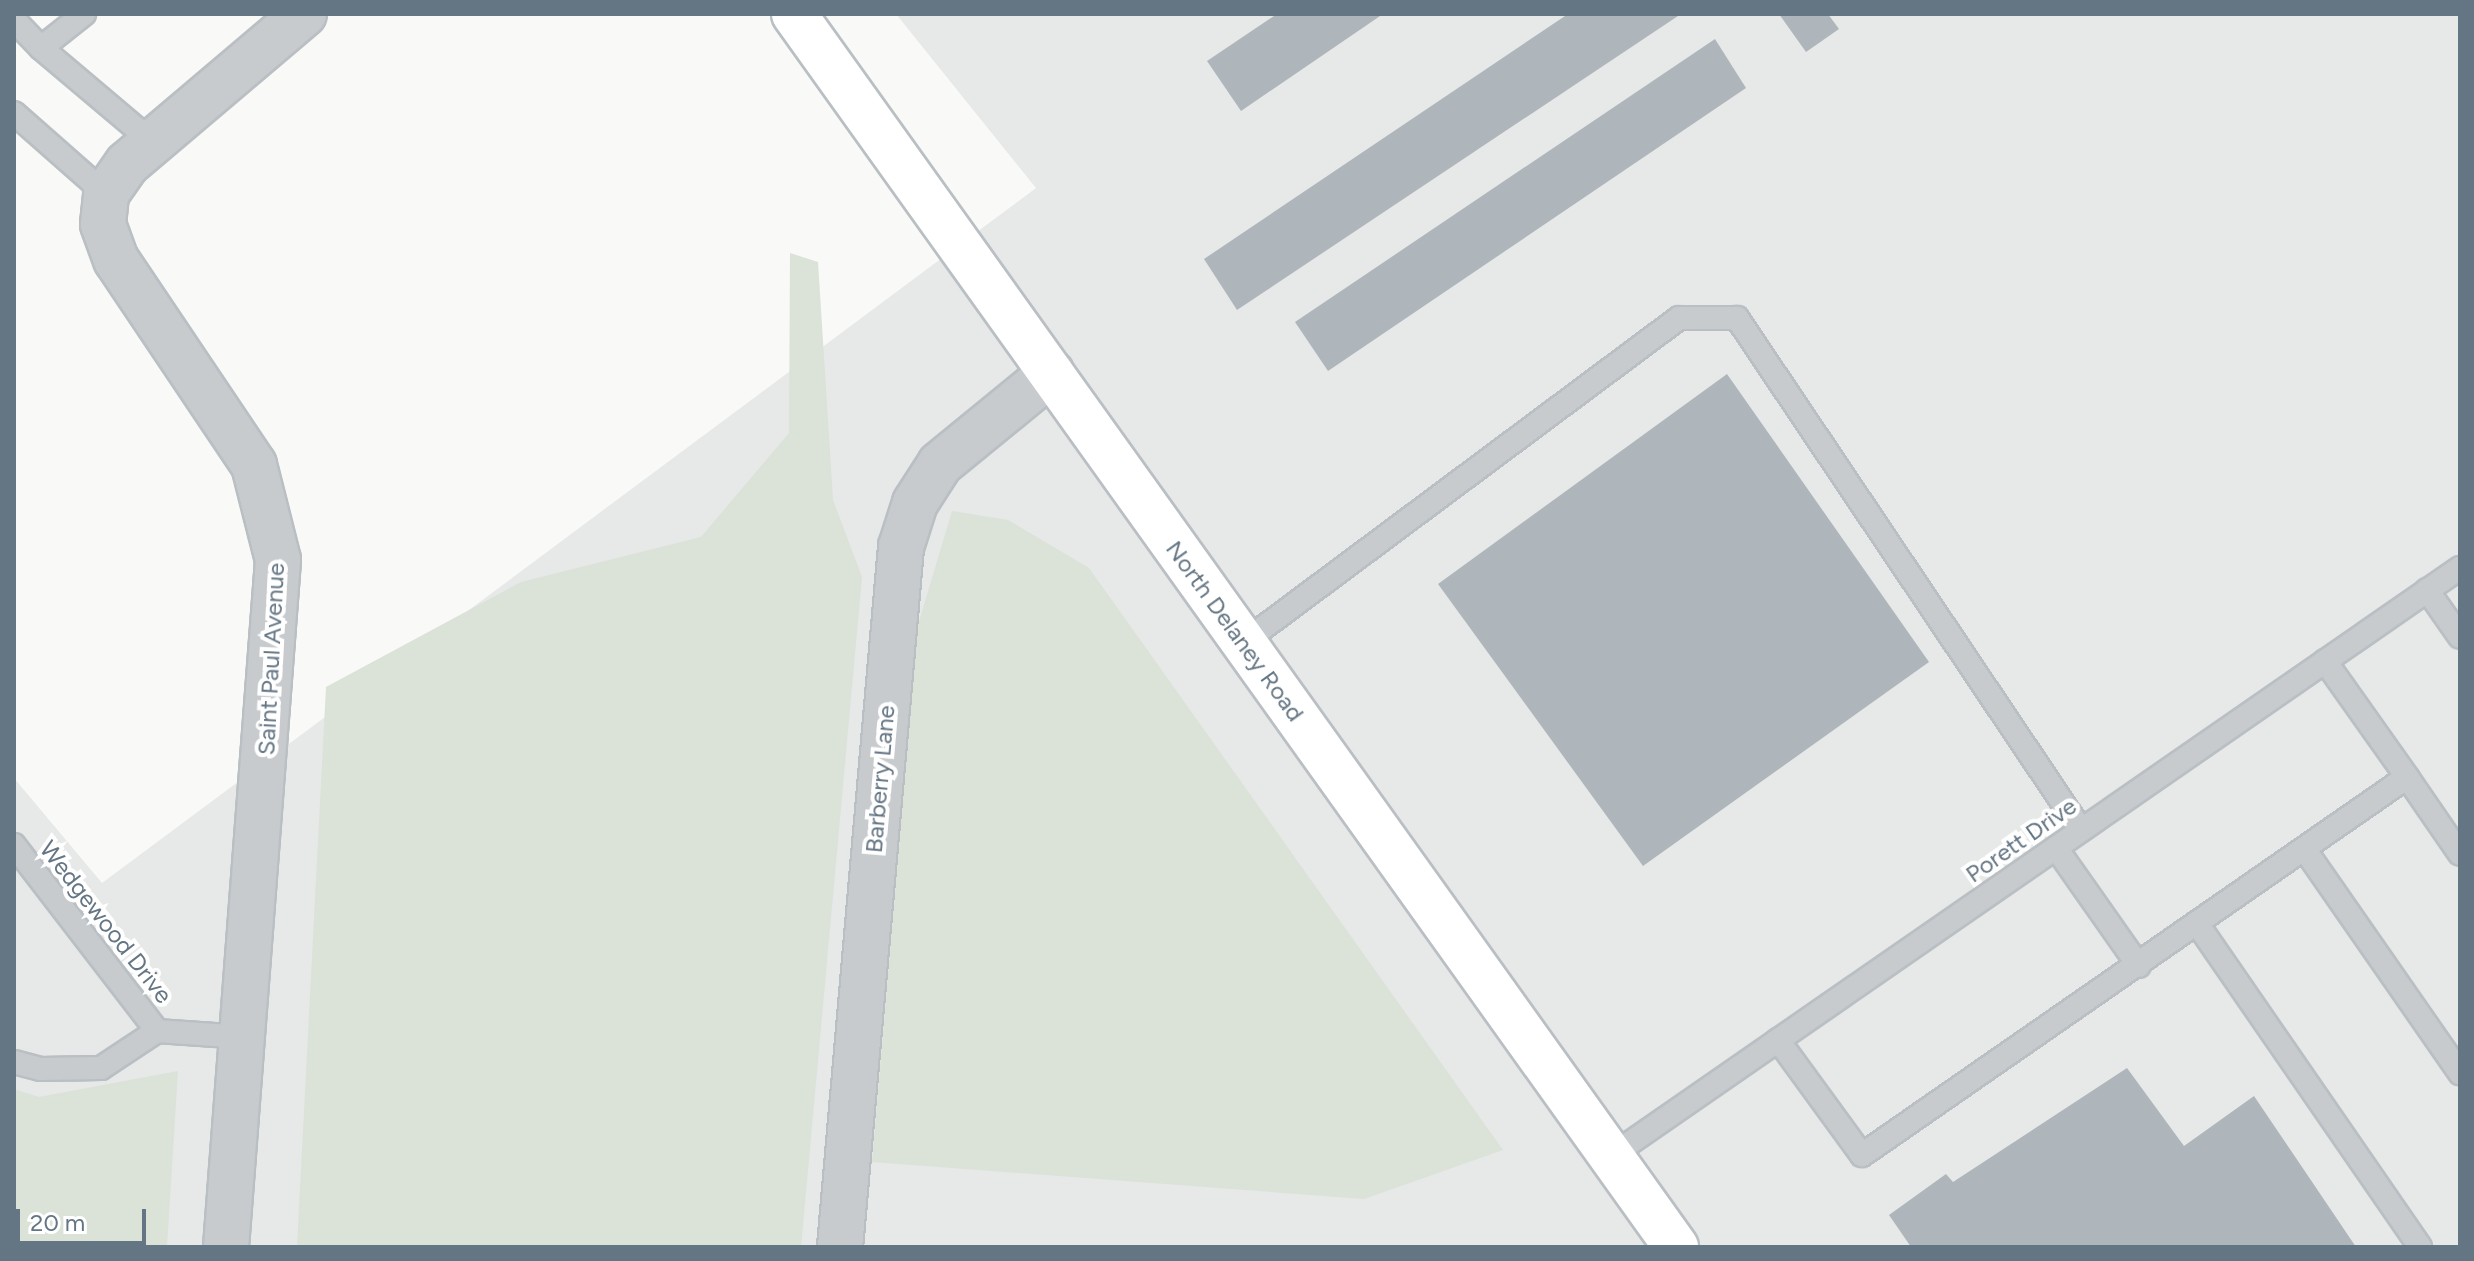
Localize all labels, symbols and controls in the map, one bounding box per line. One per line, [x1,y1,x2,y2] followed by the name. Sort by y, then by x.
[1160,535,1310,727] street label: North Delaney Road
[252,562,290,756] street label: Saint Paul Avenue
[859,704,901,854] street label: Barberry Lane
[1960,791,2082,889] street label: Porett Drive
[34,835,178,1009] street label: Wedgewood Drive
[20,1193,150,1243] scale bar
[30,1208,85,1237] text: 20 m

